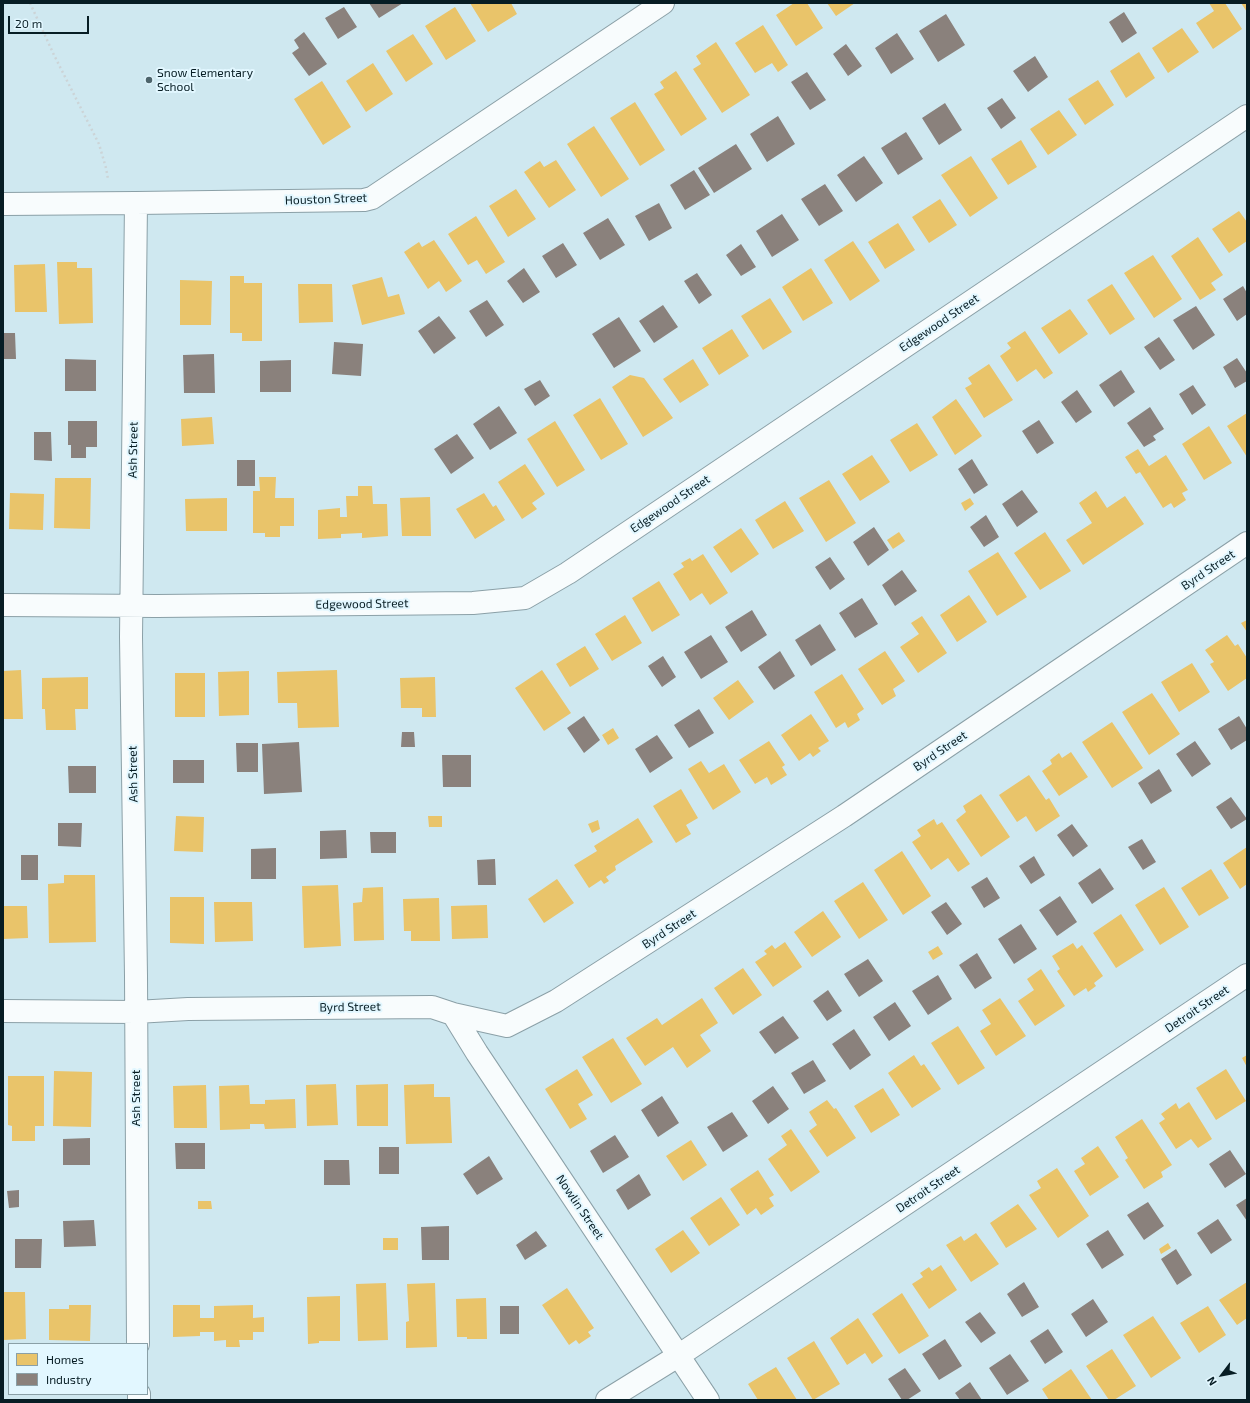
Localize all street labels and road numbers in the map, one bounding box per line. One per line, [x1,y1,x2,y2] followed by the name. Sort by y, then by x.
[285,190,367,208] street label: Houston Street
[896,291,982,355] street label: Edgewood Street
[125,422,141,478] street label: Ash Street
[627,472,713,536] street label: Edgewood Street
[1179,547,1237,593] street label: Byrd Street
[315,596,409,612] street label: Edgewood Street
[911,728,969,774] street label: Byrd Street
[125,746,141,802] street label: Ash Street
[639,906,699,952] street label: Byrd Street
[1162,982,1232,1036] street label: Detroit Street
[319,999,381,1015] street label: Byrd Street
[129,1070,143,1126] street label: Ash Street
[893,1162,963,1216] street label: Detroit Street
[553,1172,607,1242] street label: Nowlin Street

